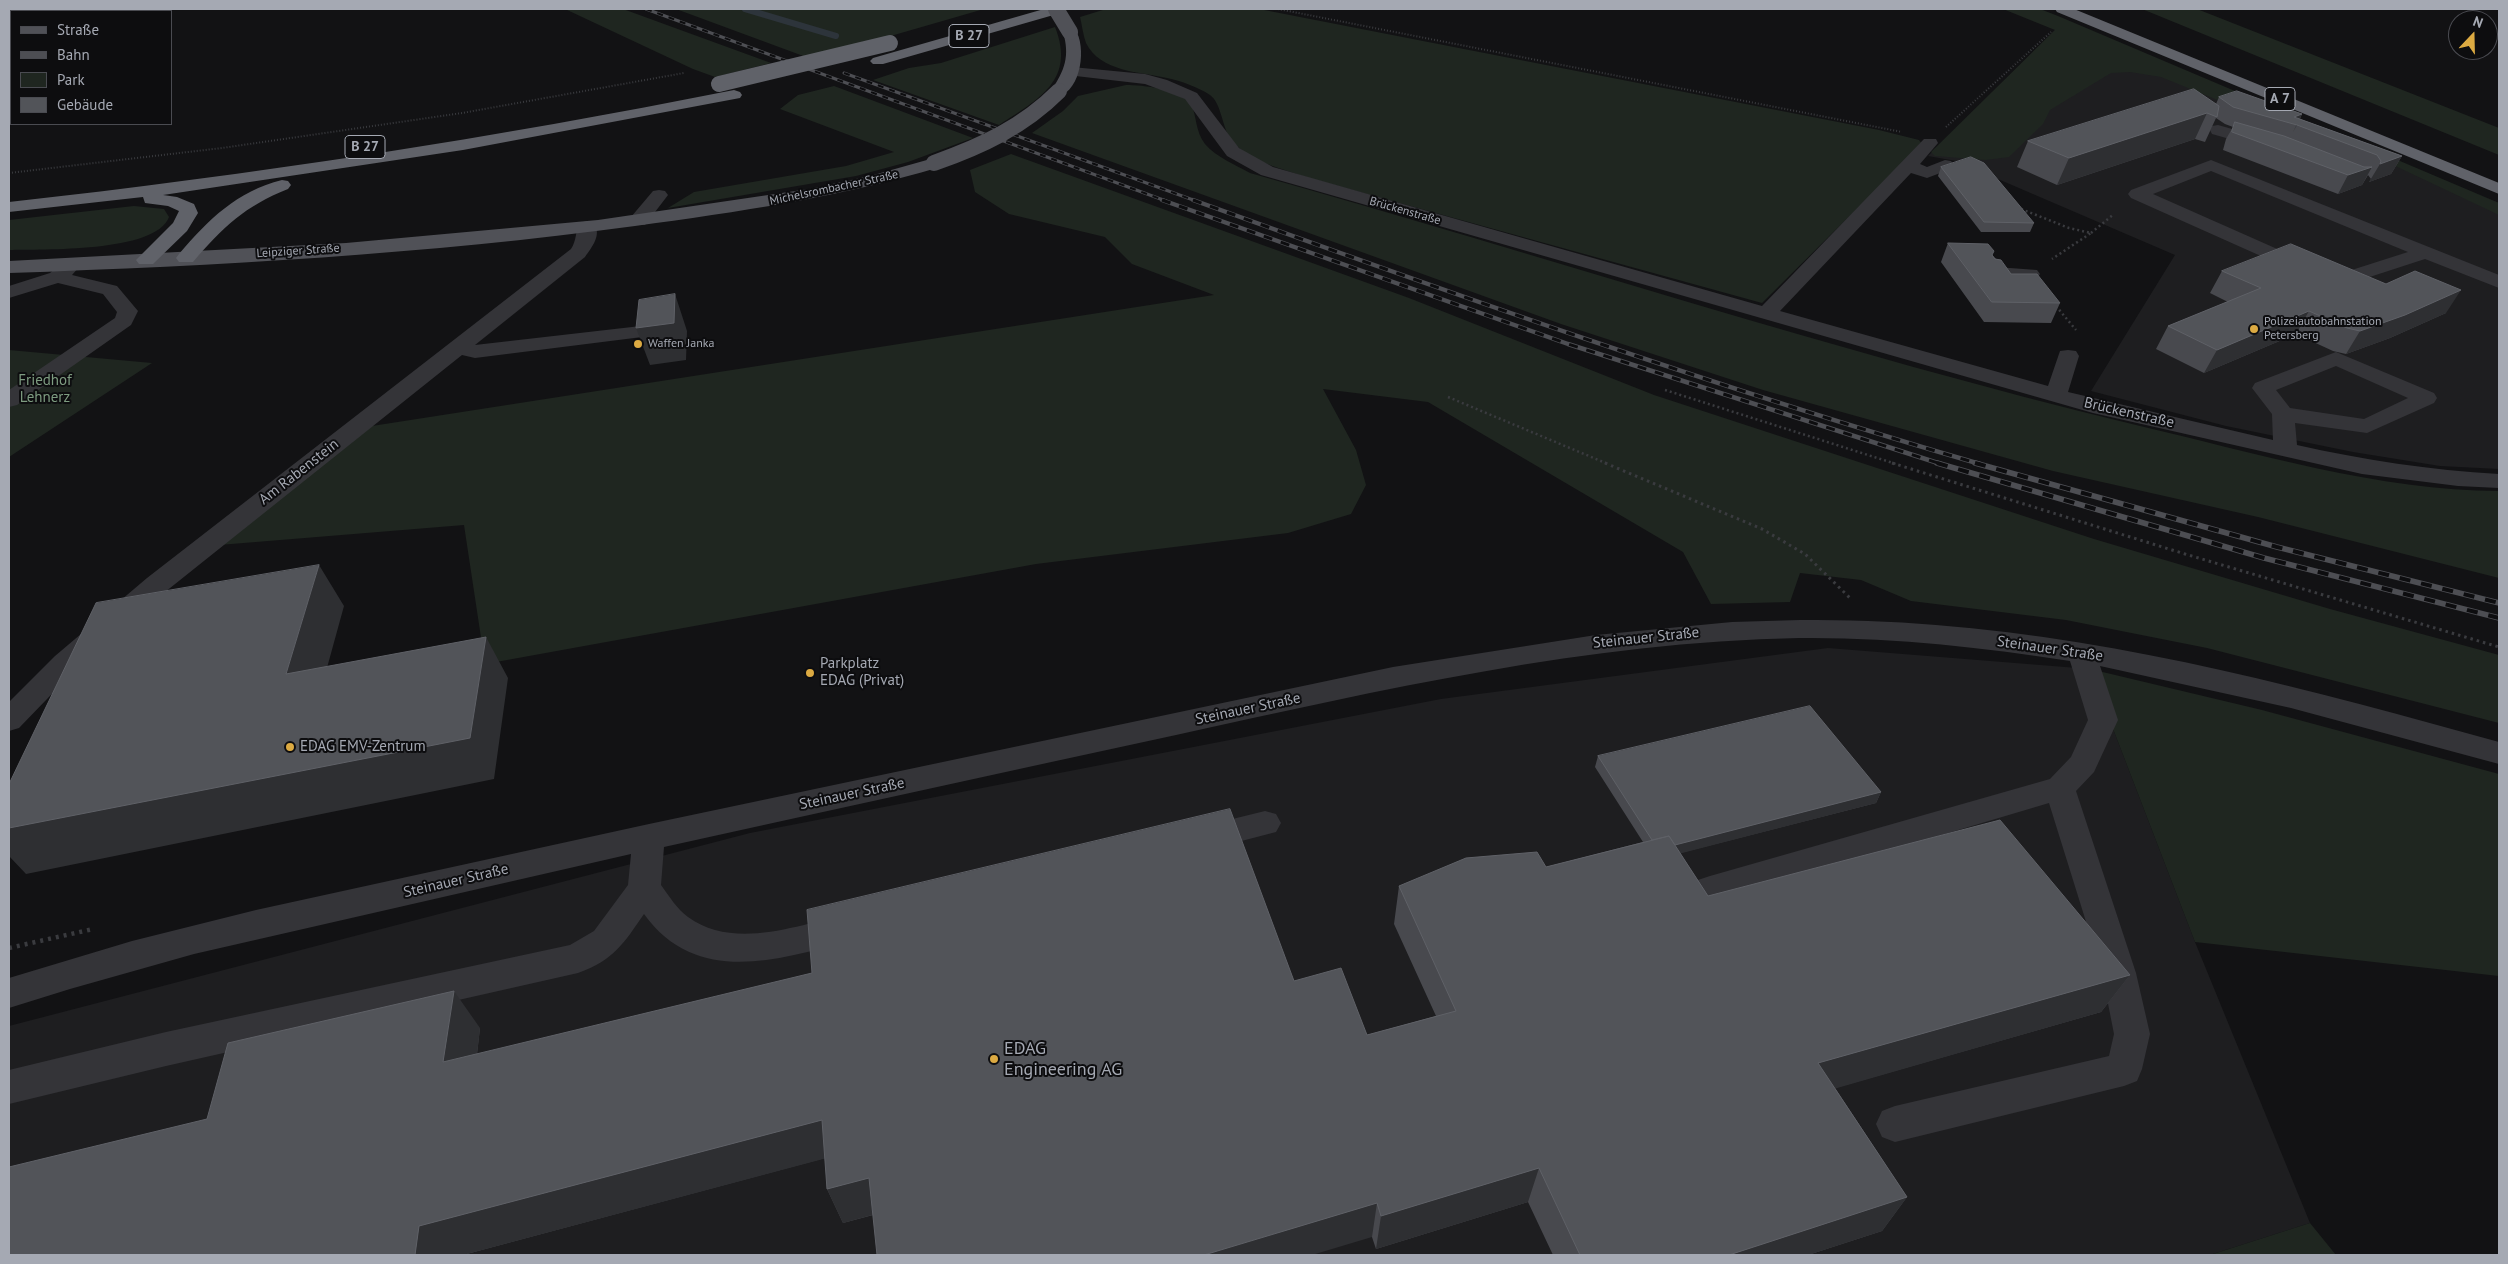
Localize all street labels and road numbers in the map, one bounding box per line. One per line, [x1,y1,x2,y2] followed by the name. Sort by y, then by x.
[949,24,989,48] road number: B 27
[2265,88,2295,110] road number: A 7
[345,136,385,158] road number: B 27
[768,167,900,209] street label: Michelsrombacher Straße
[1368,194,1442,228] street label: Brückenstraße
[256,241,340,261] street label: Leipziger Straße
[2082,394,2176,432] street label: Brückenstraße
[256,435,342,509] street label: Am Rabenstein
[1592,623,1700,653] street label: Steinauer Straße
[1996,633,2104,665] street label: Steinauer Straße
[1194,689,1302,729] street label: Steinauer Straße
[798,774,906,814] street label: Steinauer Straße
[402,860,510,902] street label: Steinauer Straße

